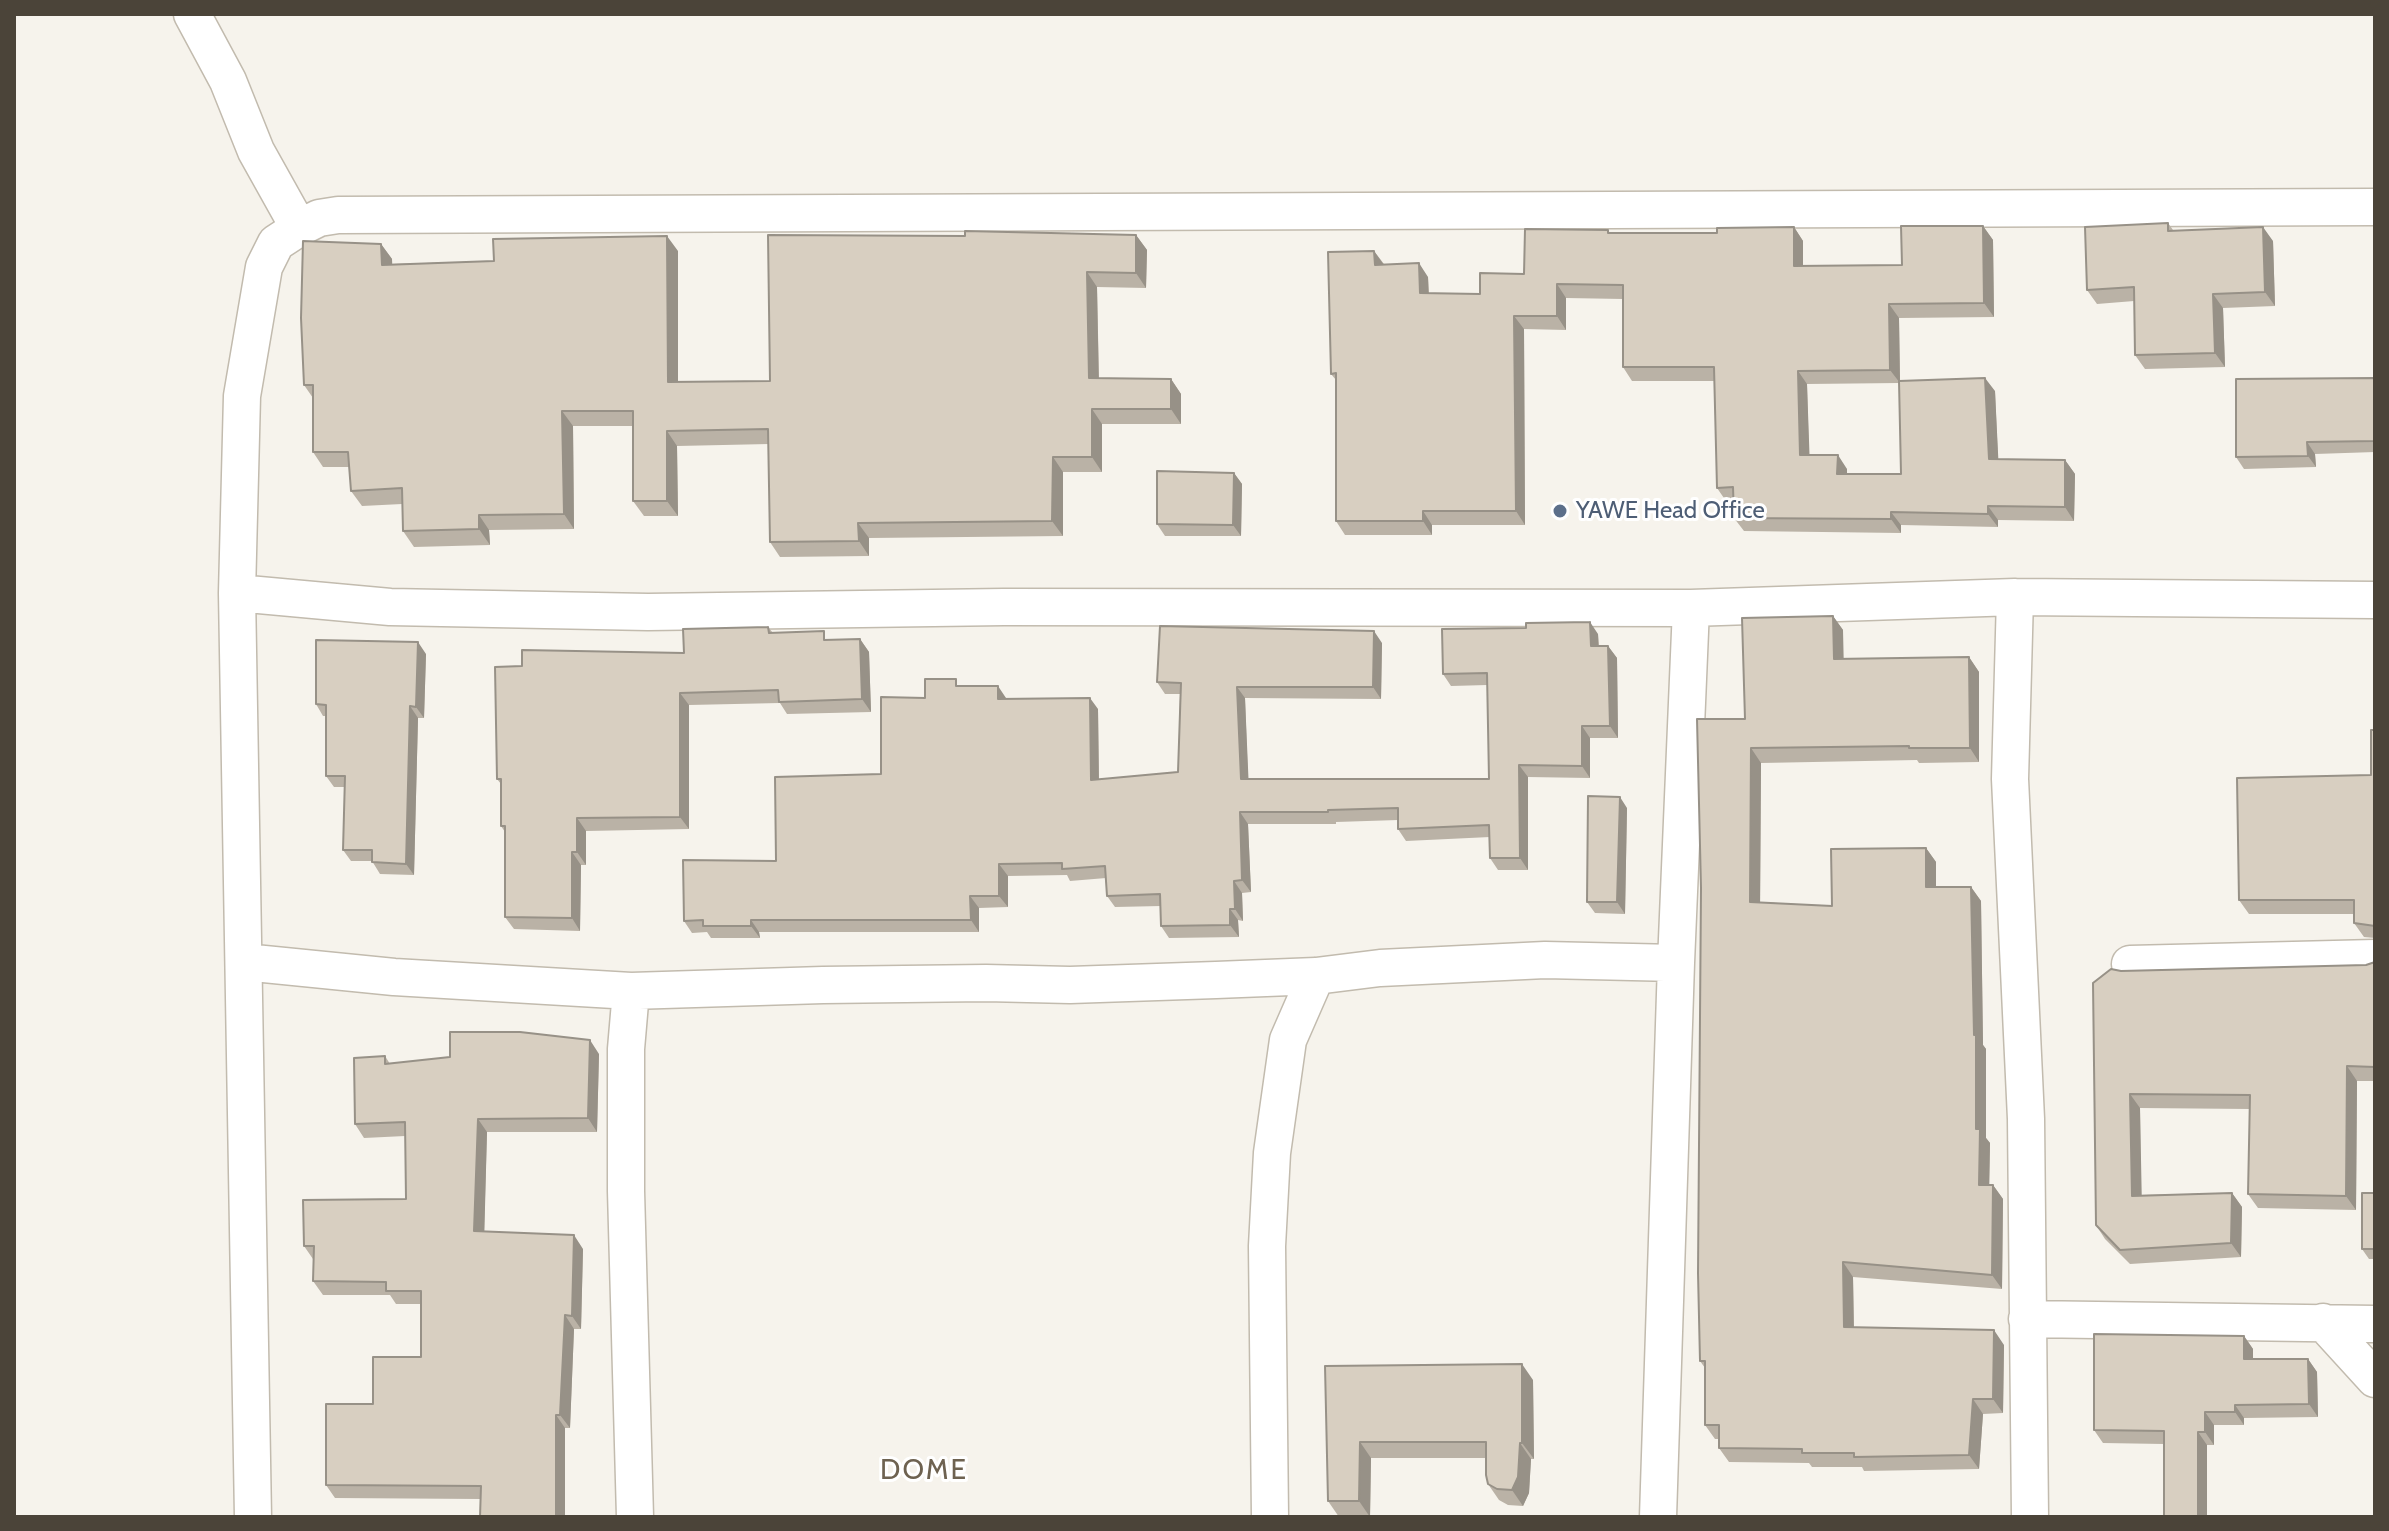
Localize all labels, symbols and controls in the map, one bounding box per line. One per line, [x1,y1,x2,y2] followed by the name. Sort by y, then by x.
[1576,497,1765,525] place label: YAWE Head Office
[1551,502,1569,520] marker: YAWE Head Office
[880,1454,968,1488] district label: DOME

